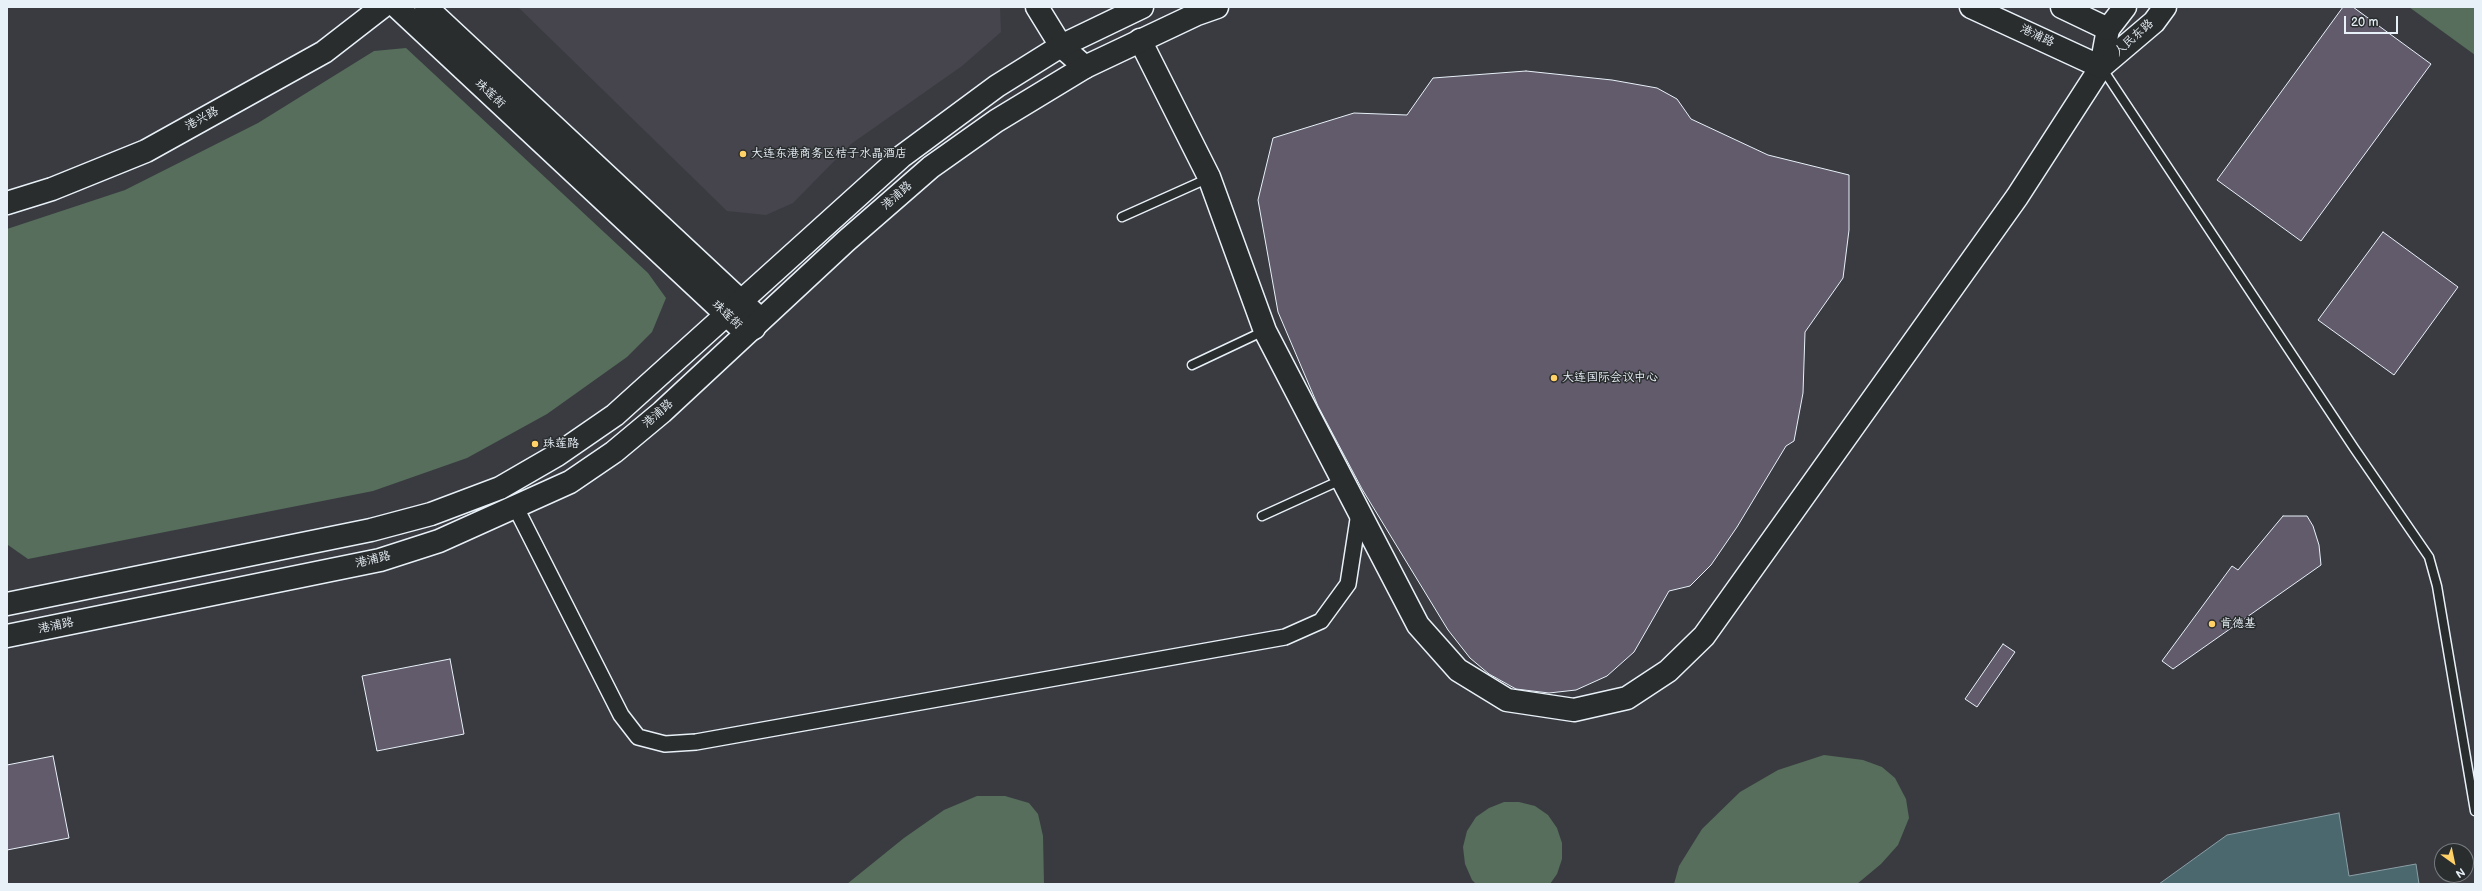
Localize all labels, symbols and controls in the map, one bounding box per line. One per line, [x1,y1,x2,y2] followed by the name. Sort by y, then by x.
[2346,8,2400,34] scale bar
[2351,15,2378,30] text: 20 m
[2111,17,2157,59] street label: 人民东路
[2018,22,2056,50] street label: 港浦路
[472,76,508,112] street label: 珠莲街
[183,104,221,134] street label: 港兴路
[751,147,907,161] place label: 大连东港商务区桔子水晶酒店
[738,149,748,159] marker: 大连东港商务区桔子水晶酒店
[879,179,915,213] street label: 港浦路
[709,297,745,333] street label: 珠莲街
[1562,371,1658,385] place label: 大连国际会议中心
[1549,373,1559,383] marker: 大连国际会议中心
[640,397,676,431] street label: 港浦路
[543,437,579,451] place label: 珠莲路
[530,439,540,449] marker: 珠莲路
[354,549,392,571] street label: 港浦路
[37,615,75,637] street label: 港浦路
[2220,617,2256,631] place label: 肯德基
[2207,619,2217,629] marker: 肯德基
[2434,843,2474,883] north arrow
[2453,865,2467,880] text: N

